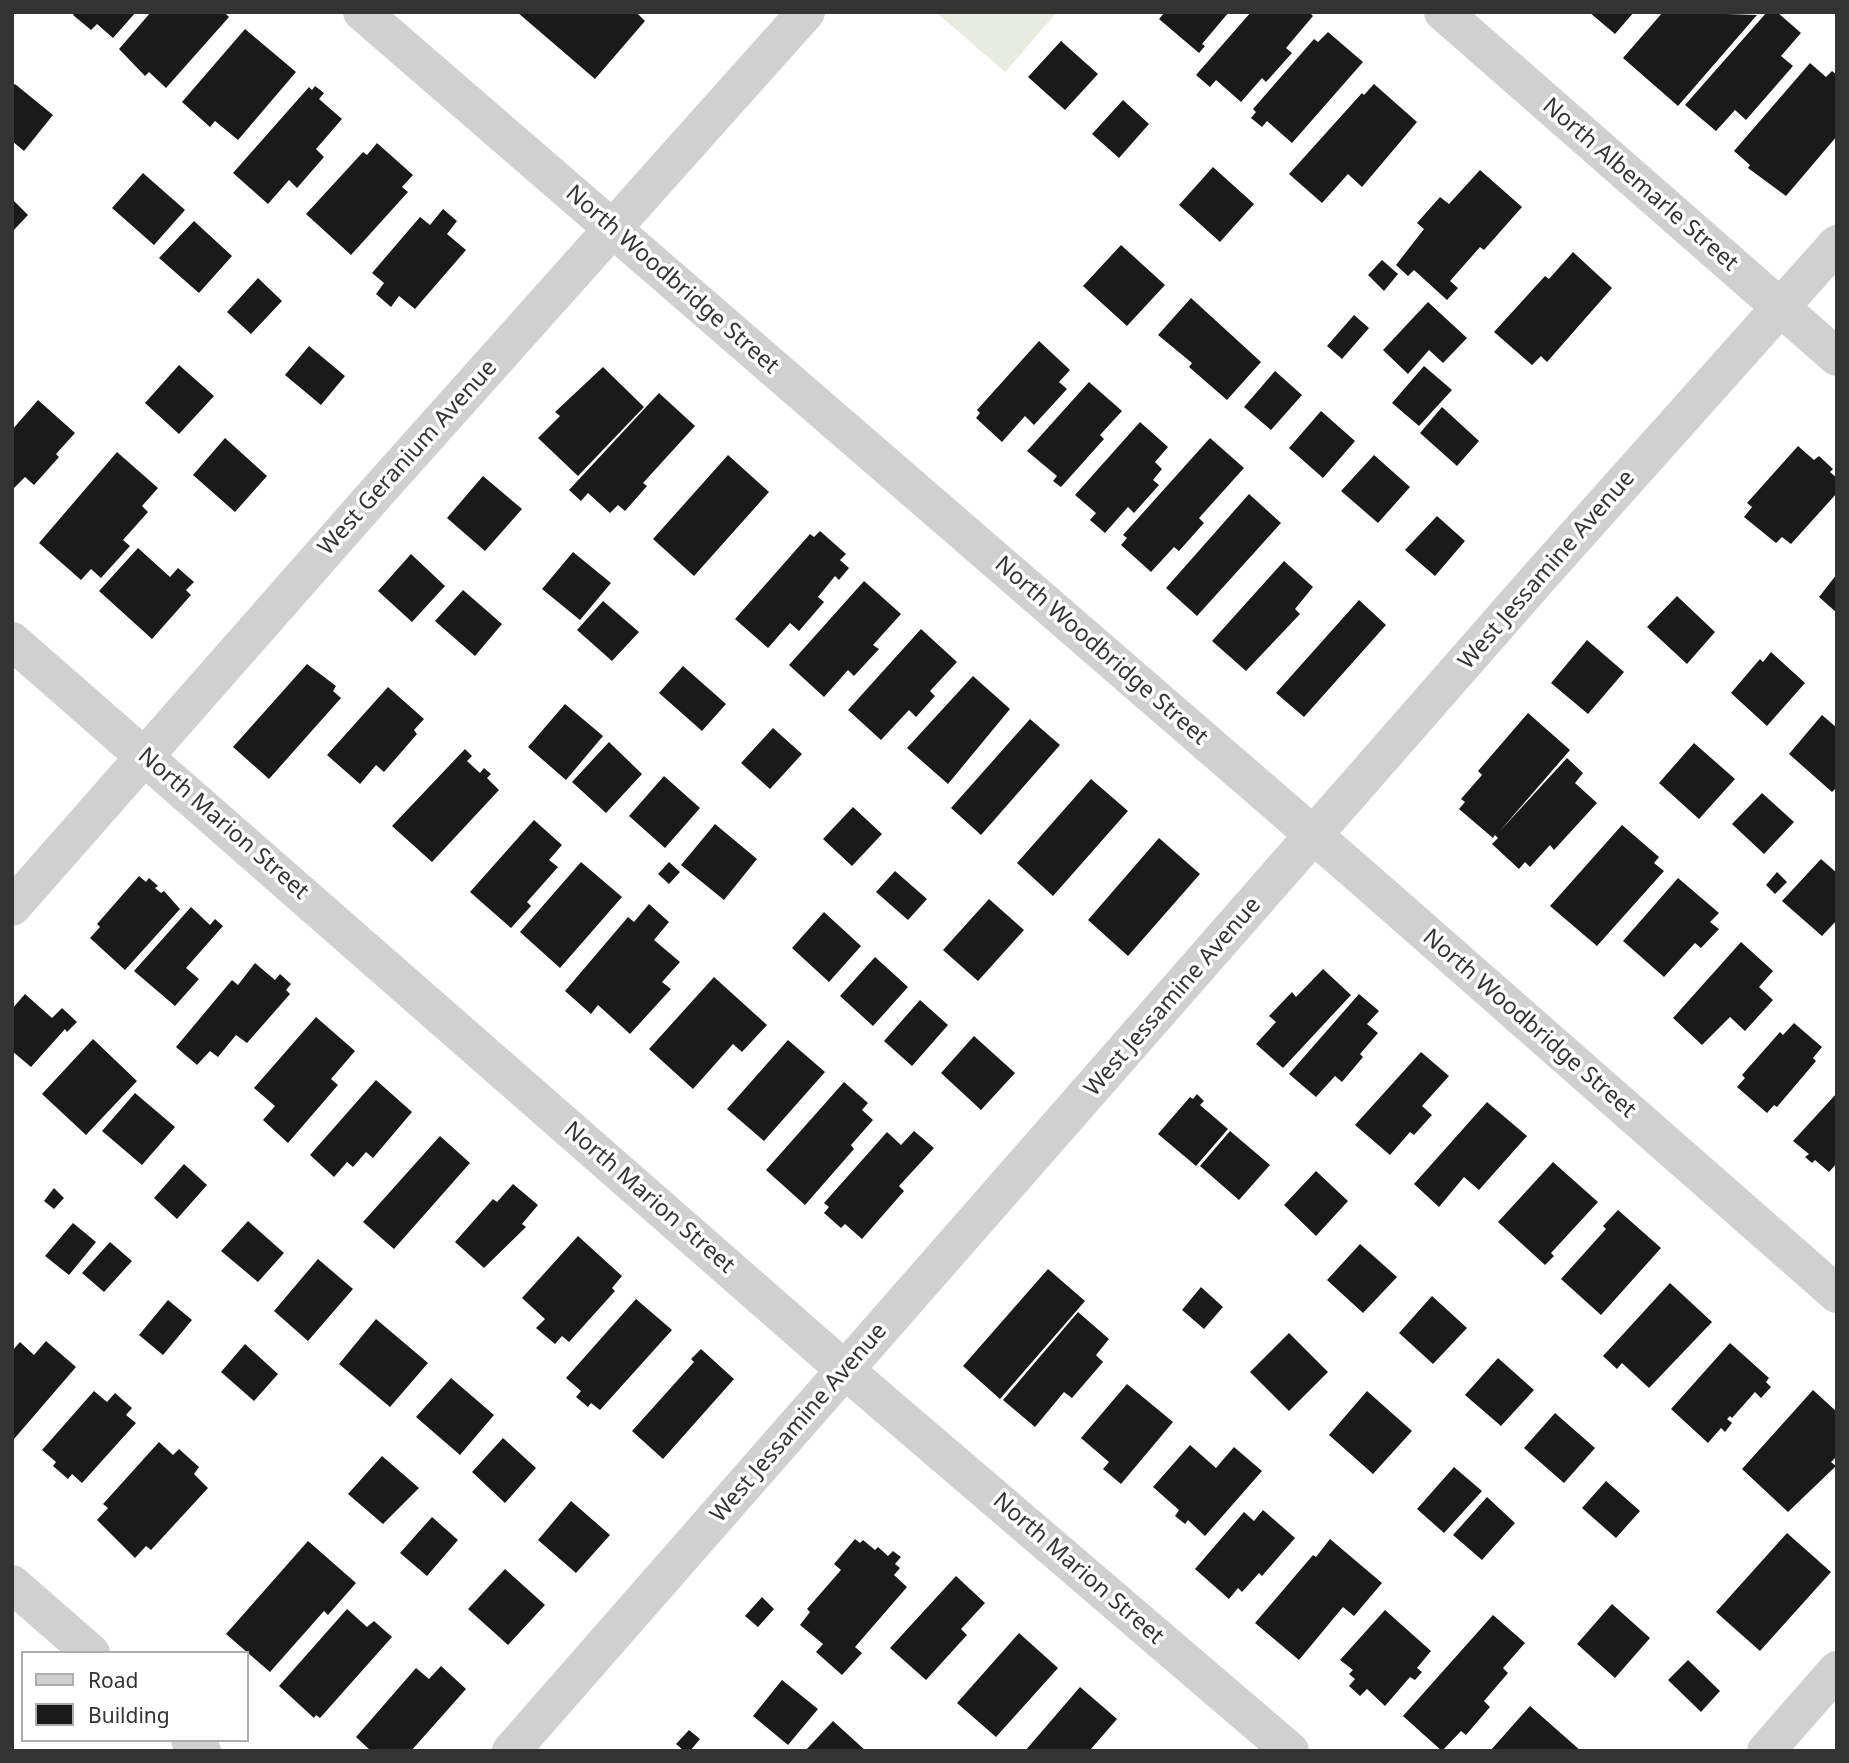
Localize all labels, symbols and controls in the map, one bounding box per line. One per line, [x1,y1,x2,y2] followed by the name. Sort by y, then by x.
[1537,93,1743,277] street label: North Albemarle Street
[560,180,784,380] street label: North Woodbridge Street
[313,355,503,561] street label: West Geranium Avenue
[1453,465,1641,675] street label: West Jessamine Avenue
[989,551,1213,751] street label: North Woodbridge Street
[132,742,314,906] street label: North Marion Street
[1079,892,1267,1102] street label: West Jessamine Avenue
[1417,924,1641,1124] street label: North Woodbridge Street
[558,1116,740,1280] street label: North Marion Street
[705,1318,893,1528] street label: West Jessamine Avenue
[987,1487,1169,1651] street label: North Marion Street
[21,1651,248,1742] legend
[88,1666,138,1694] text: Road
[88,1701,170,1729] text: Building

